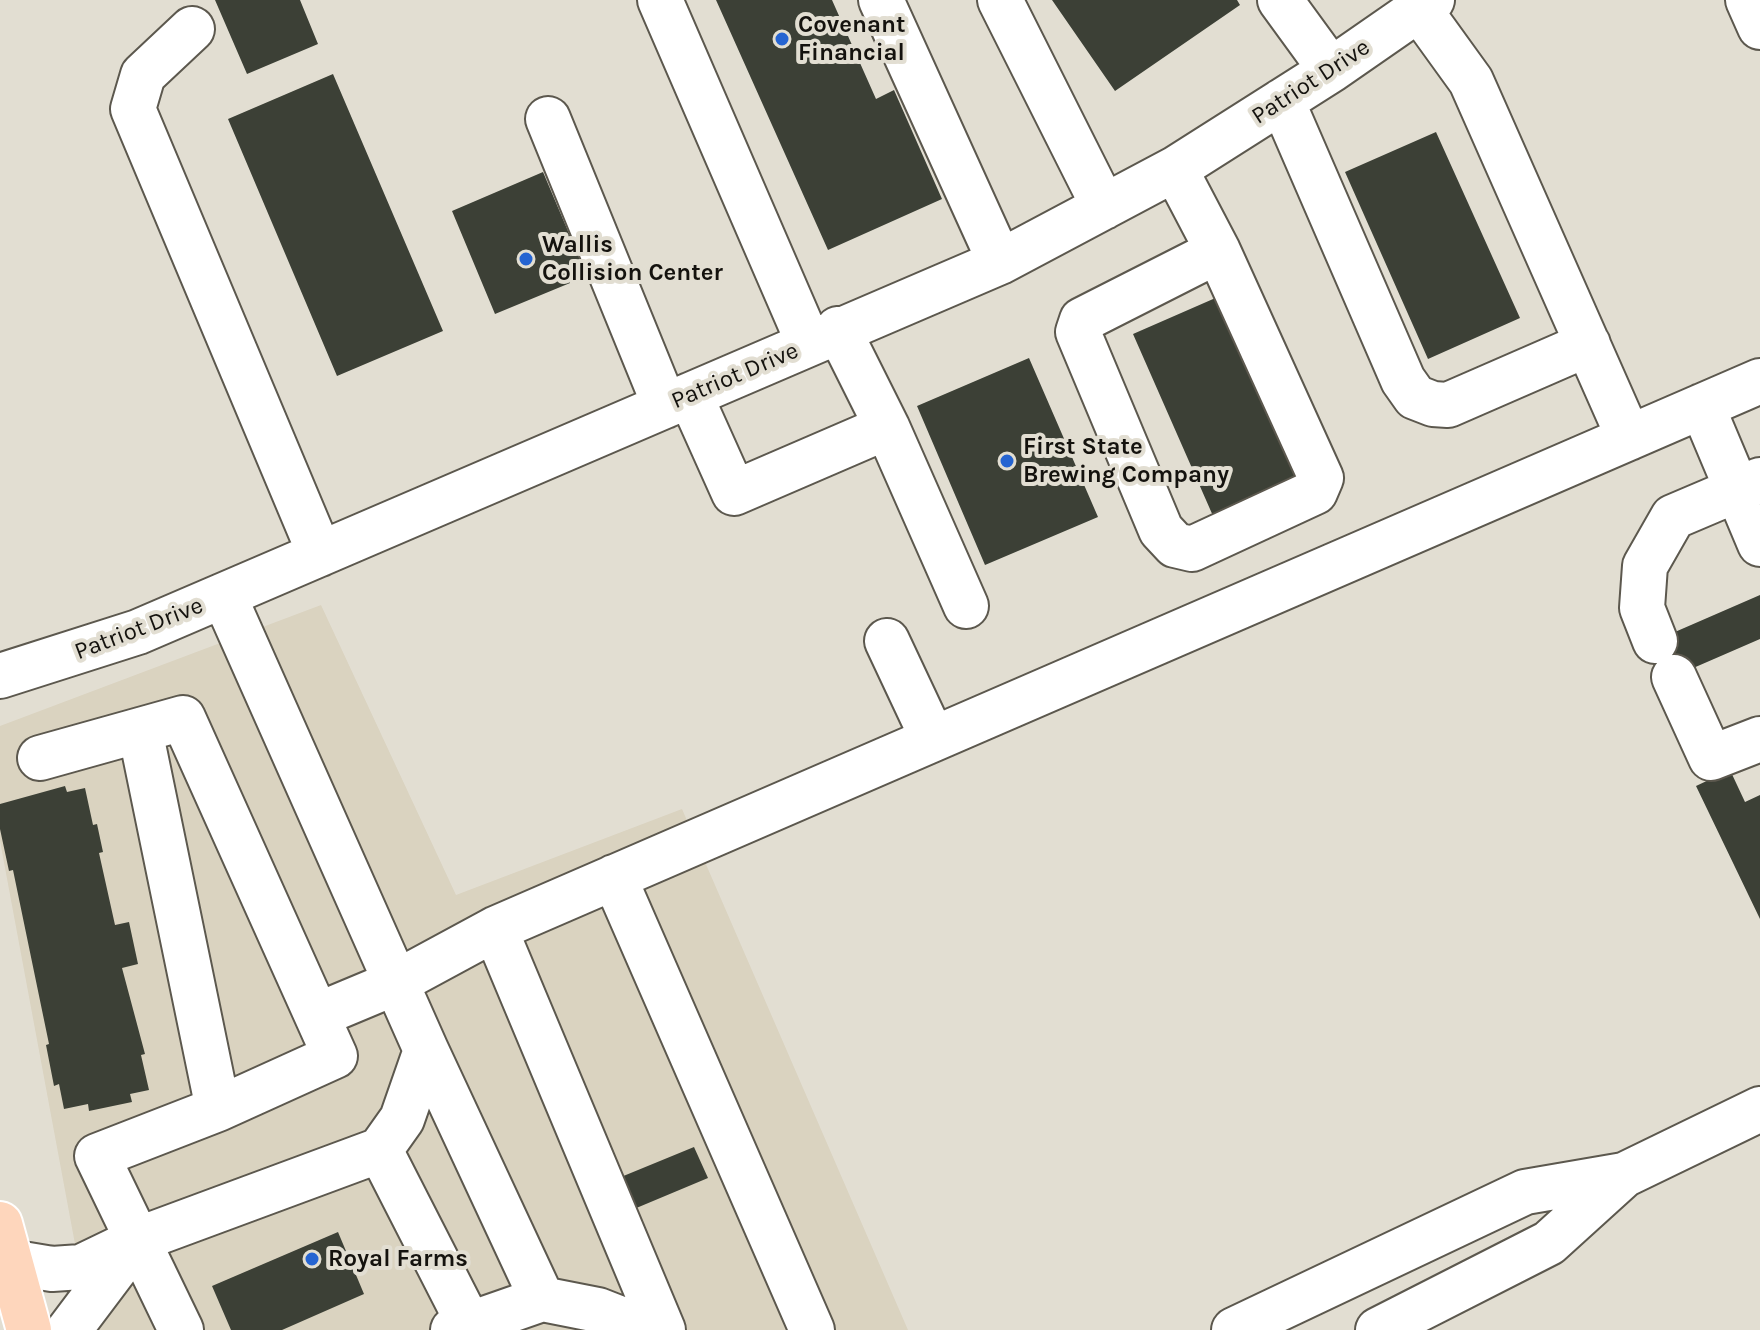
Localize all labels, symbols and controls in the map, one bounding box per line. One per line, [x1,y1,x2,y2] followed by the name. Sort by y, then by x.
[798,11,905,67] place label: Covenant Financial
[773,30,791,48] marker: Covenant Financial
[1246,33,1376,131] street label: Patriot Drive
[542,231,723,287] place label: Wallis Collision Center
[517,250,535,268] marker: Wallis Collision Center
[667,336,803,416] street label: Patriot Drive
[1023,433,1229,489] place label: First State Brewing Company
[998,452,1016,470] marker: First State Brewing Company
[71,591,207,667] street label: Patriot Drive
[328,1245,468,1273] place label: Royal Farms
[303,1250,321,1268] marker: Royal Farms

